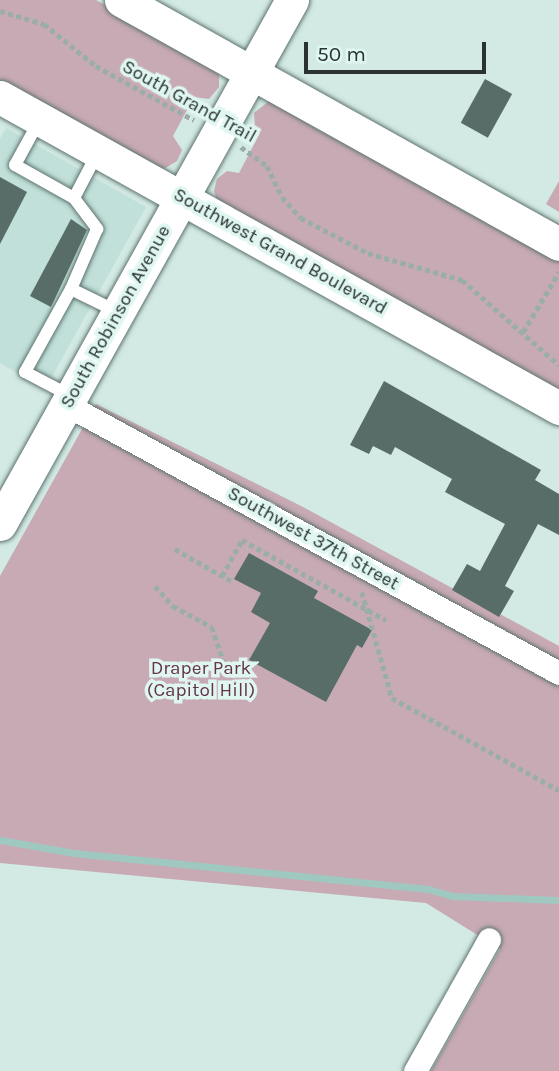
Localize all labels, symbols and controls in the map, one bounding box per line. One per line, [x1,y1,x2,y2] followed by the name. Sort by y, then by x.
[307,28,489,72] scale bar
[317,42,366,66] text: 50 m
[118,56,260,148] street label: South Grand Trail
[169,184,391,320] street label: Southwest Grand Boulevard
[56,221,176,413] street label: South Robinson Avenue
[223,482,403,596] street label: Southwest 37th Street
[147,658,255,702] park label: Draper Park (Capitol Hill)

